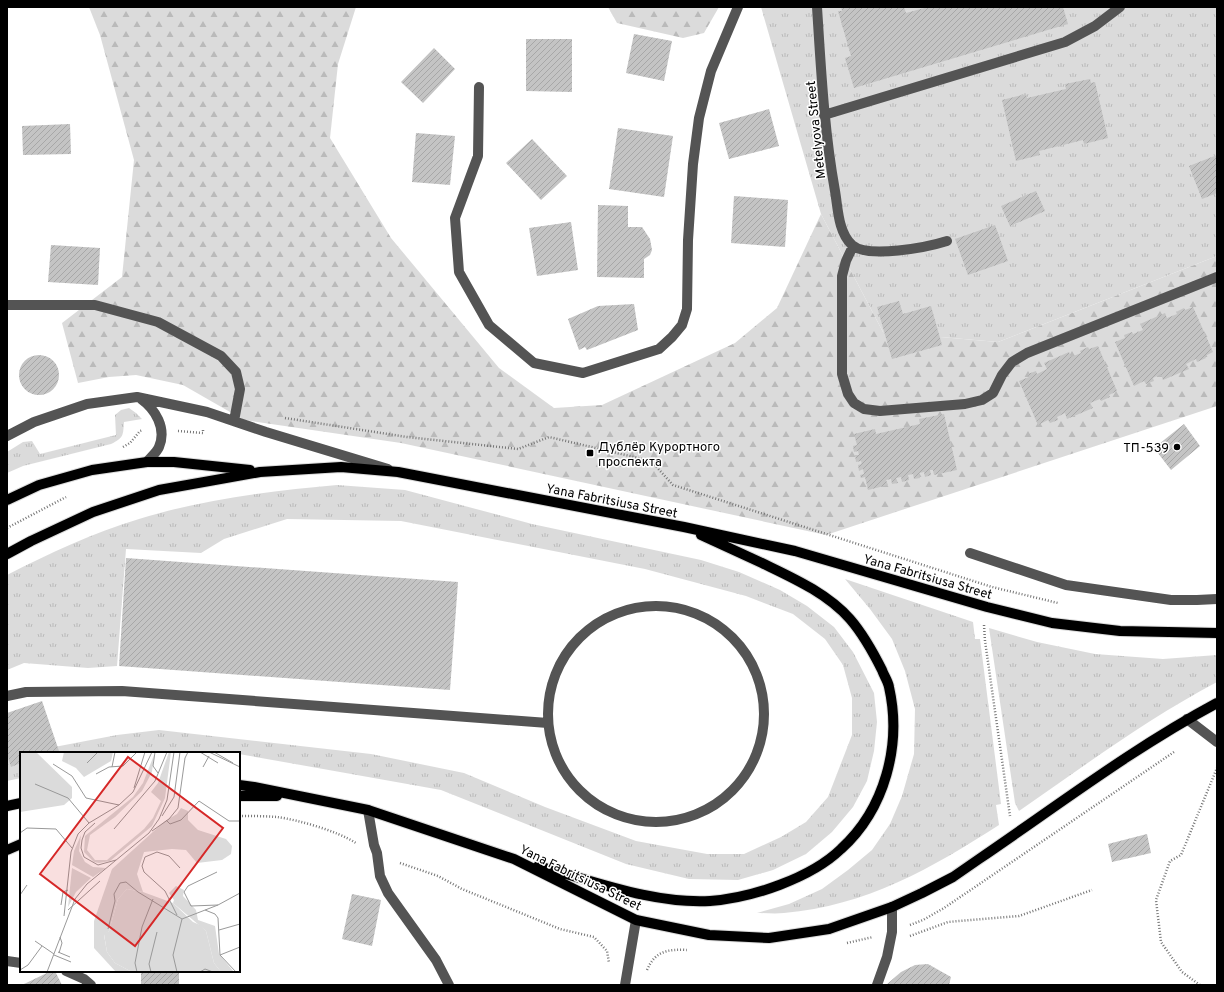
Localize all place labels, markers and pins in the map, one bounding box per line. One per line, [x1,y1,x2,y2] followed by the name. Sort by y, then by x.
[598,440,720,471] place label: Дублёр Курортного проспекта
[1123,441,1169,457] place label: ТП-539
[1172,442,1182,452] marker: ТП-539
[585,448,595,458] marker: Дублёр Курортного проспекта

